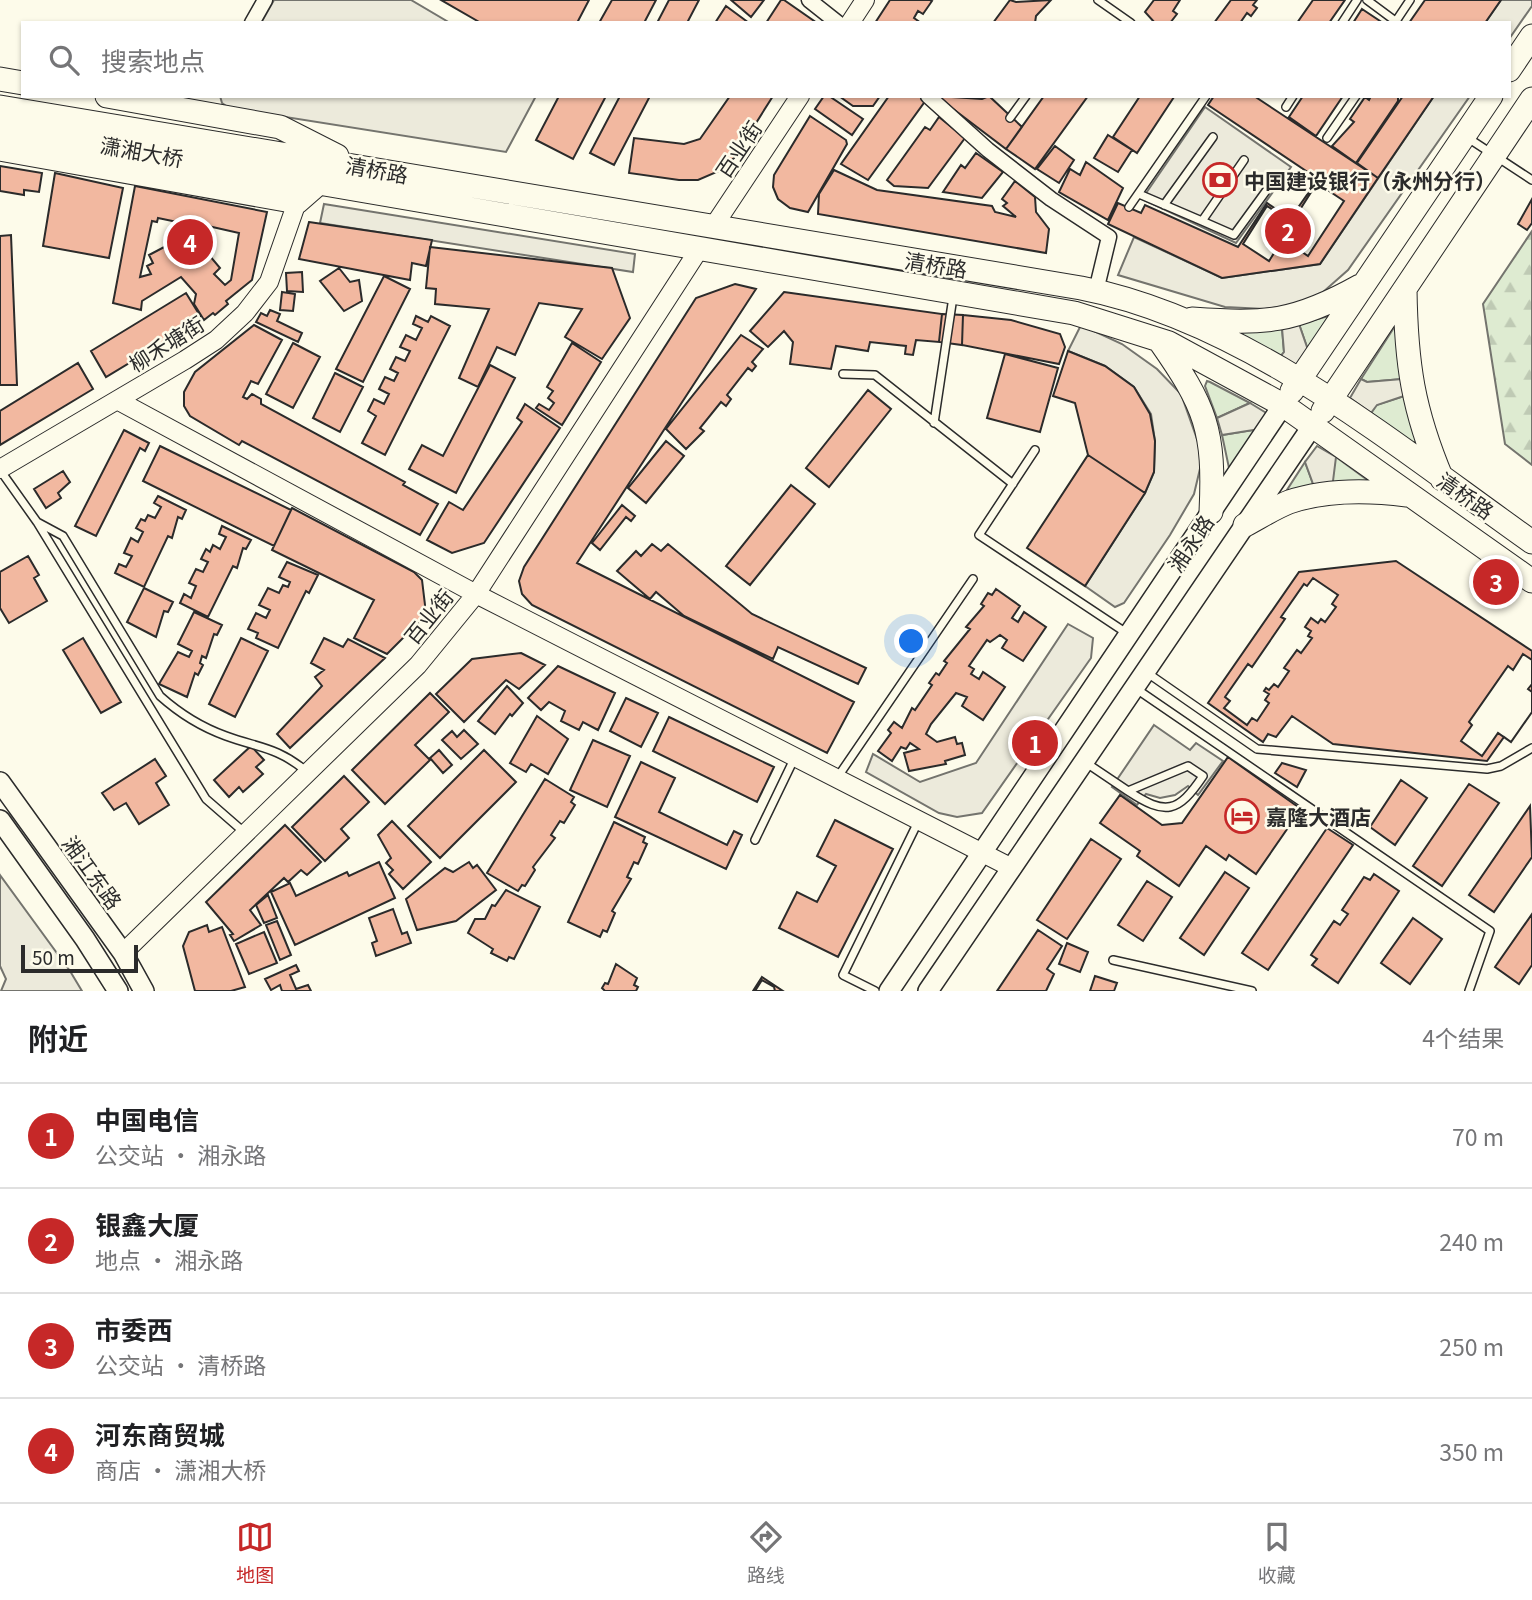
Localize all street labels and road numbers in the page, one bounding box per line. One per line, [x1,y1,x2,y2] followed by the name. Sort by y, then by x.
[708,114,768,184] street label: 百业街
[98,129,186,173] street label: 潇湘大桥
[343,149,411,189] street label: 清桥路
[903,244,969,284] street label: 清桥路
[122,308,210,378] street label: 柳禾塘街
[1432,465,1500,525] street label: 清桥路
[1160,508,1220,578] street label: 湘永路
[397,582,459,650] street label: 百业街
[56,829,130,915] street label: 湘江东路

